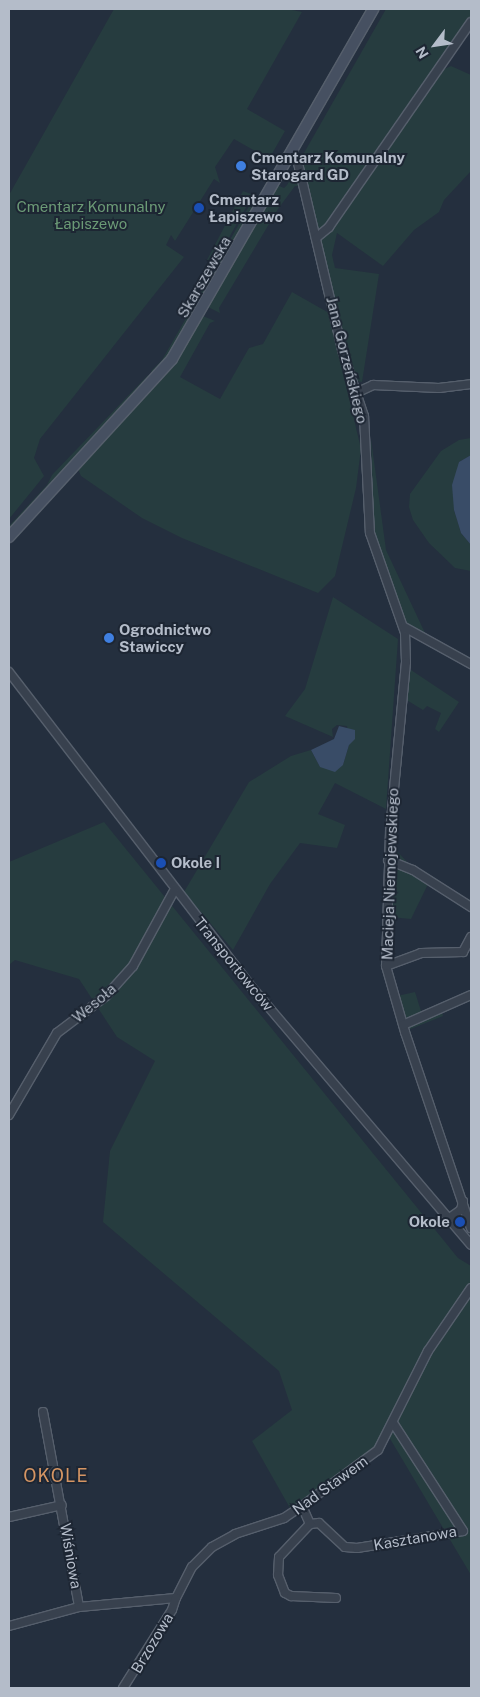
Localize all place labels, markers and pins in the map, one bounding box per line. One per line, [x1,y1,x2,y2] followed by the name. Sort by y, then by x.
[251,148,405,183] place label: Cmentarz Komunalny Starogard GD
[235,160,247,172] marker: Cmentarz Komunalny Starogard GD
[209,190,283,225] place label: Cmentarz Łapiszewo
[193,202,205,214] marker: Cmentarz Łapiszewo
[119,620,211,655] place label: Ogrodnictwo Stawiccy
[103,632,115,644] marker: Ogrodnictwo Stawiccy
[171,854,220,872] place label: Okole I
[155,857,167,869] marker: Okole I
[409,1213,450,1231] place label: Okole
[454,1216,466,1228] marker: Okole

